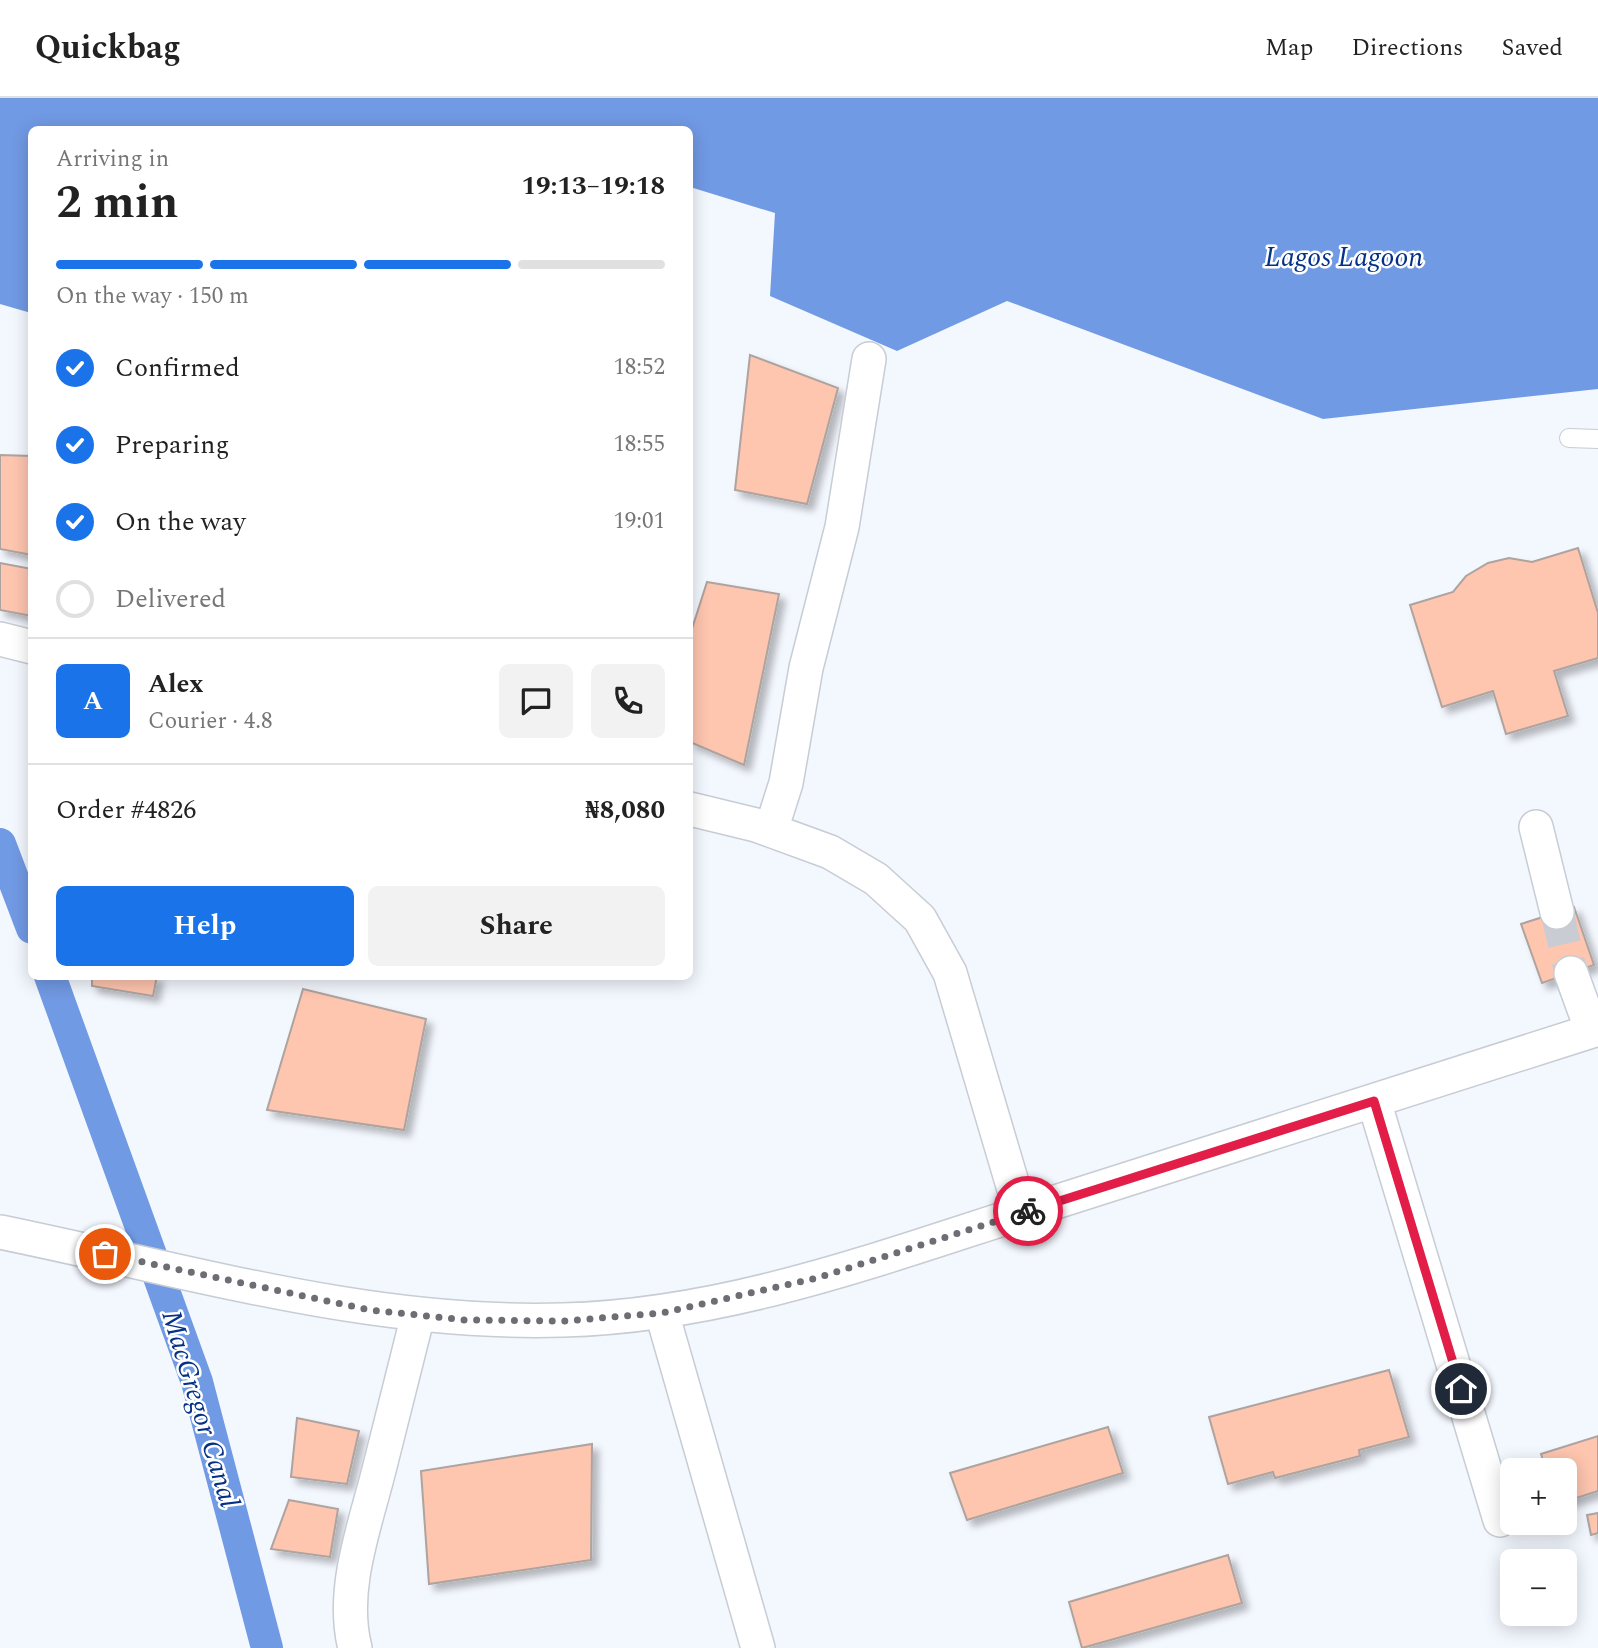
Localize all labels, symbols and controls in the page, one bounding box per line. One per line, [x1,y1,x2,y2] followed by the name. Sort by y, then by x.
[35,23,181,73] text: Quickbag
[1265,30,1313,66] text: Map
[1351,30,1463,66] text: Directions
[1501,30,1563,66] text: Saved
[56,142,169,177] text: Arriving in
[521,166,665,206] text: 19:13–19:18
[56,168,178,238] text: 2 min
[1265,236,1424,279] water label: Lagos Lagoon
[56,279,249,314] text: On the way · 150 m
[115,348,240,388] text: Confirmed
[56,349,94,387] icon: check
[613,350,665,385] text: 18:52
[115,425,229,465] text: Preparing
[56,426,94,464] icon: check
[613,427,665,462] text: 18:55
[115,502,246,542] text: On the way
[56,503,94,541] icon: check
[613,504,665,539] text: 19:01
[115,579,226,619] text: Delivered
[148,664,203,704] text: Alex
[499,664,573,738] button: chat
[591,664,665,738] button: phone
[83,681,103,721] text: A
[148,704,273,739] text: Courier · 4.8
[56,790,196,830] text: Order #4826
[585,790,665,830] text: ₦8,080
[56,886,354,966] button: Help
[368,886,665,966] button: Share
[993,1176,1063,1246] courier
[1009,1192,1047,1230] icon: bike
[75,1224,135,1284] pin
[86,1235,124,1273] icon: bag
[149,1305,251,1513] water label: MacGregor Canal
[1431,1359,1491,1419] pin
[1442,1370,1480,1408] icon: home
[1500,1458,1577,1626] map controls
[1500,1458,1577,1535] button: +
[1500,1549,1577,1626] button: −

